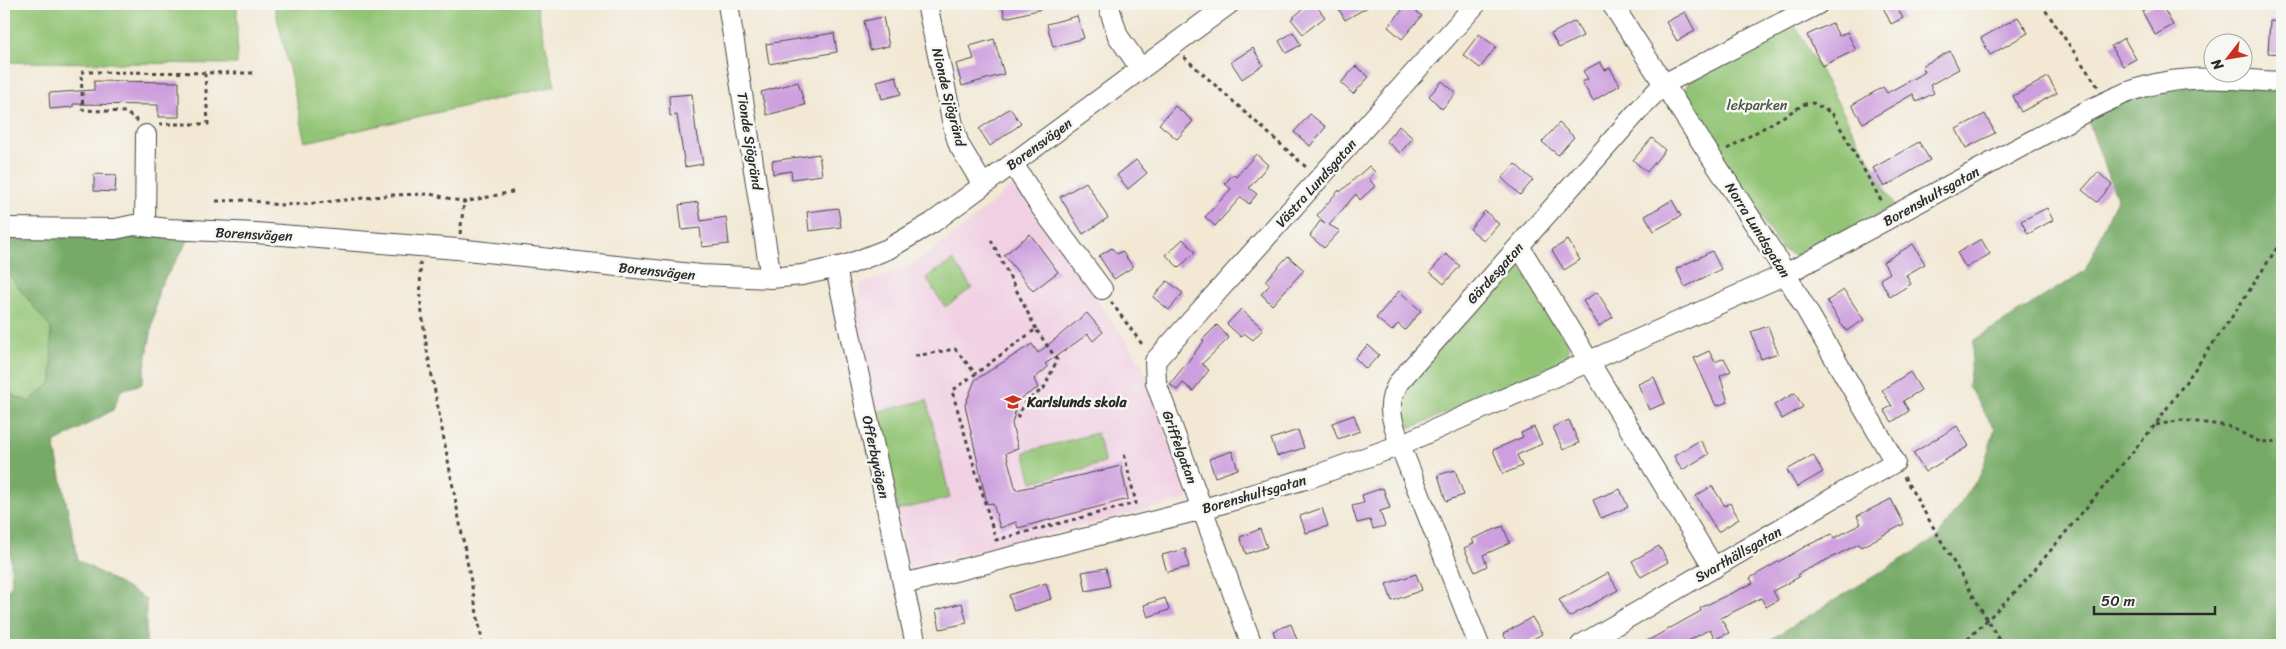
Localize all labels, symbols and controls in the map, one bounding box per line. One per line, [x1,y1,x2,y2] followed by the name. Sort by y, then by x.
[2204,32,2254,82] north arrow
[924,45,973,151] street label: Nionde Sjögränd
[2204,54,2231,76] text: N
[729,90,770,193] street label: Tionde Sjögränd
[1727,93,1788,118] park label: lekparken
[1001,111,1078,177] street label: Borensvägen
[1269,133,1364,234] street label: Västra Lundsgatan
[1878,159,1985,233] street label: Borenshultsgatan
[1718,177,1797,284] street label: Norra Lundsgatan
[215,220,294,249] street label: Borensvägen
[1460,236,1531,310] street label: Gärdesgatan
[617,255,697,288] street label: Borensvägen
[1026,390,1127,415] place label: Karlslunds skola
[1003,392,1023,412] school or university icon: Karlslunds skola
[1155,407,1205,488] street label: Griffelgatan
[855,413,897,501] street label: Offerbyvägen
[1199,468,1310,521] street label: Borenshultsgatan
[1690,519,1787,589] street label: Svarthällsgatan
[2094,584,2215,616] scale bar
[2101,588,2136,614] text: 50 m

